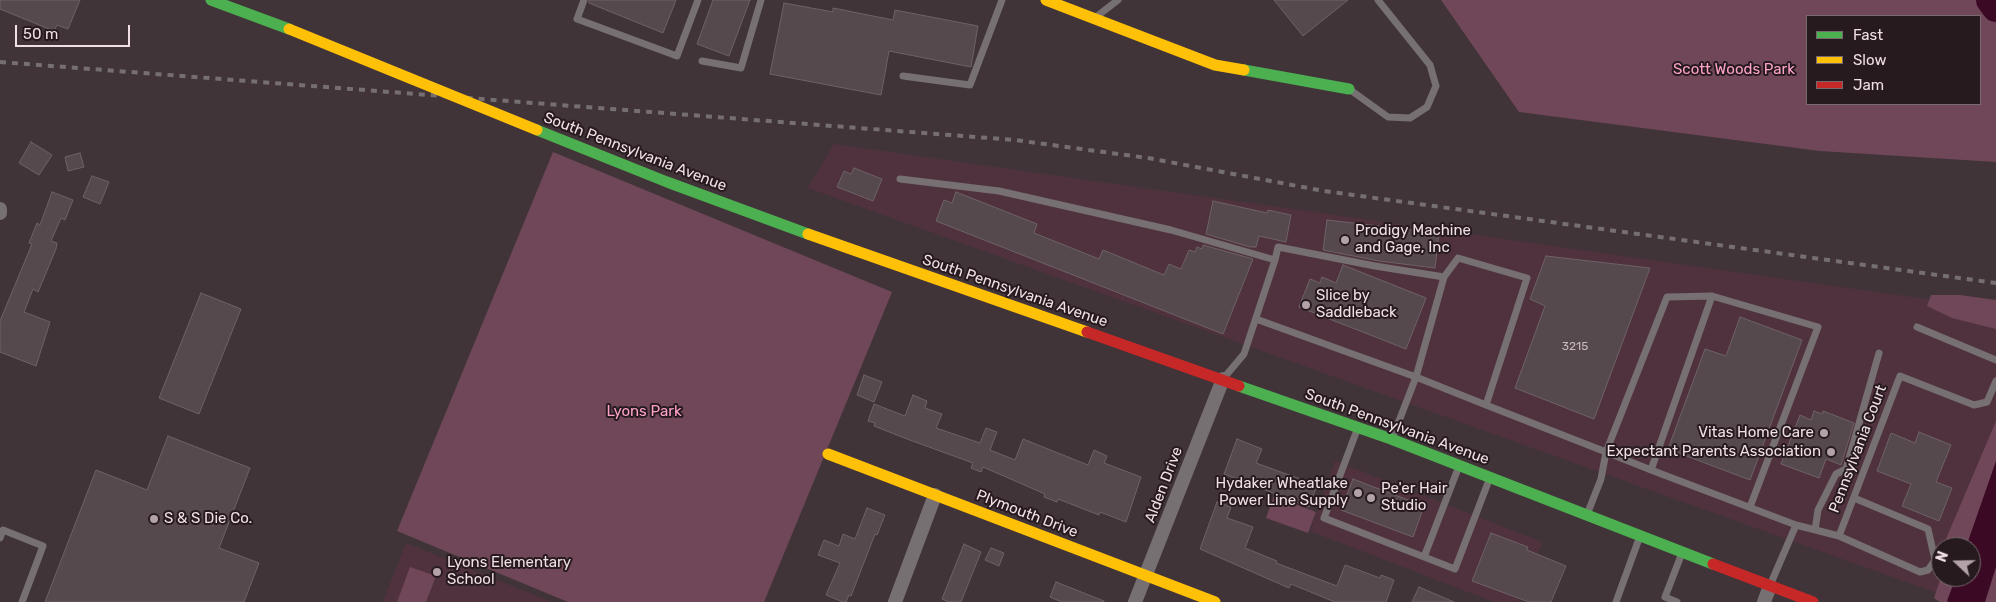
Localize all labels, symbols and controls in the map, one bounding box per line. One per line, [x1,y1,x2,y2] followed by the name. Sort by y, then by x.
[18,15,132,47] scale bar
[1806,15,1981,105] legend
[23,25,58,43] text: 50 m
[1853,26,1883,44] text: Fast
[1853,51,1886,69] text: Slow
[1673,61,1795,79] park label: Scott Woods Park
[1853,76,1884,94] text: Jam
[541,109,729,195] street label: South Pennsylvania Avenue
[1355,222,1471,257] place label: Prodigy Machine and Gage, Inc
[1339,234,1351,246] marker: Prodigy Machine and Gage, Inc
[920,251,1110,331] street label: South Pennsylvania Avenue
[1316,287,1397,322] place label: Slice by Saddleback
[1300,299,1312,311] marker: Slice by Saddleback
[1562,340,1588,354] house number: 3215
[1825,382,1891,516] street label: Pennsylvania Court
[1303,385,1491,469] street label: South Pennsylvania Avenue
[606,403,682,421] park label: Lyons Park
[1698,424,1814,442] place label: Vitas Home Care
[1818,427,1830,439] marker: Vitas Home Care
[1606,443,1821,461] place label: Expectant Parents Association
[1141,444,1187,526] street label: Alden Drive
[1825,446,1837,458] marker: Expectant Parents Association
[1216,475,1348,510] place label: Hydaker Wheatlake Power Line Supply
[1381,480,1447,515] place label: Pe'er Hair Studio
[974,486,1080,542] street label: Plymouth Drive
[1352,487,1364,499] marker: Hydaker Wheatlake Power Line Supply
[1365,492,1377,504] marker: Pe'er Hair Studio
[164,510,252,528] place label: S & S Die Co.
[148,513,160,525] marker: S & S Die Co.
[1931,537,1981,587] north arrow
[1933,549,1952,565] text: N
[447,554,571,589] place label: Lyons Elementary School
[431,566,443,578] marker: Lyons Elementary School

